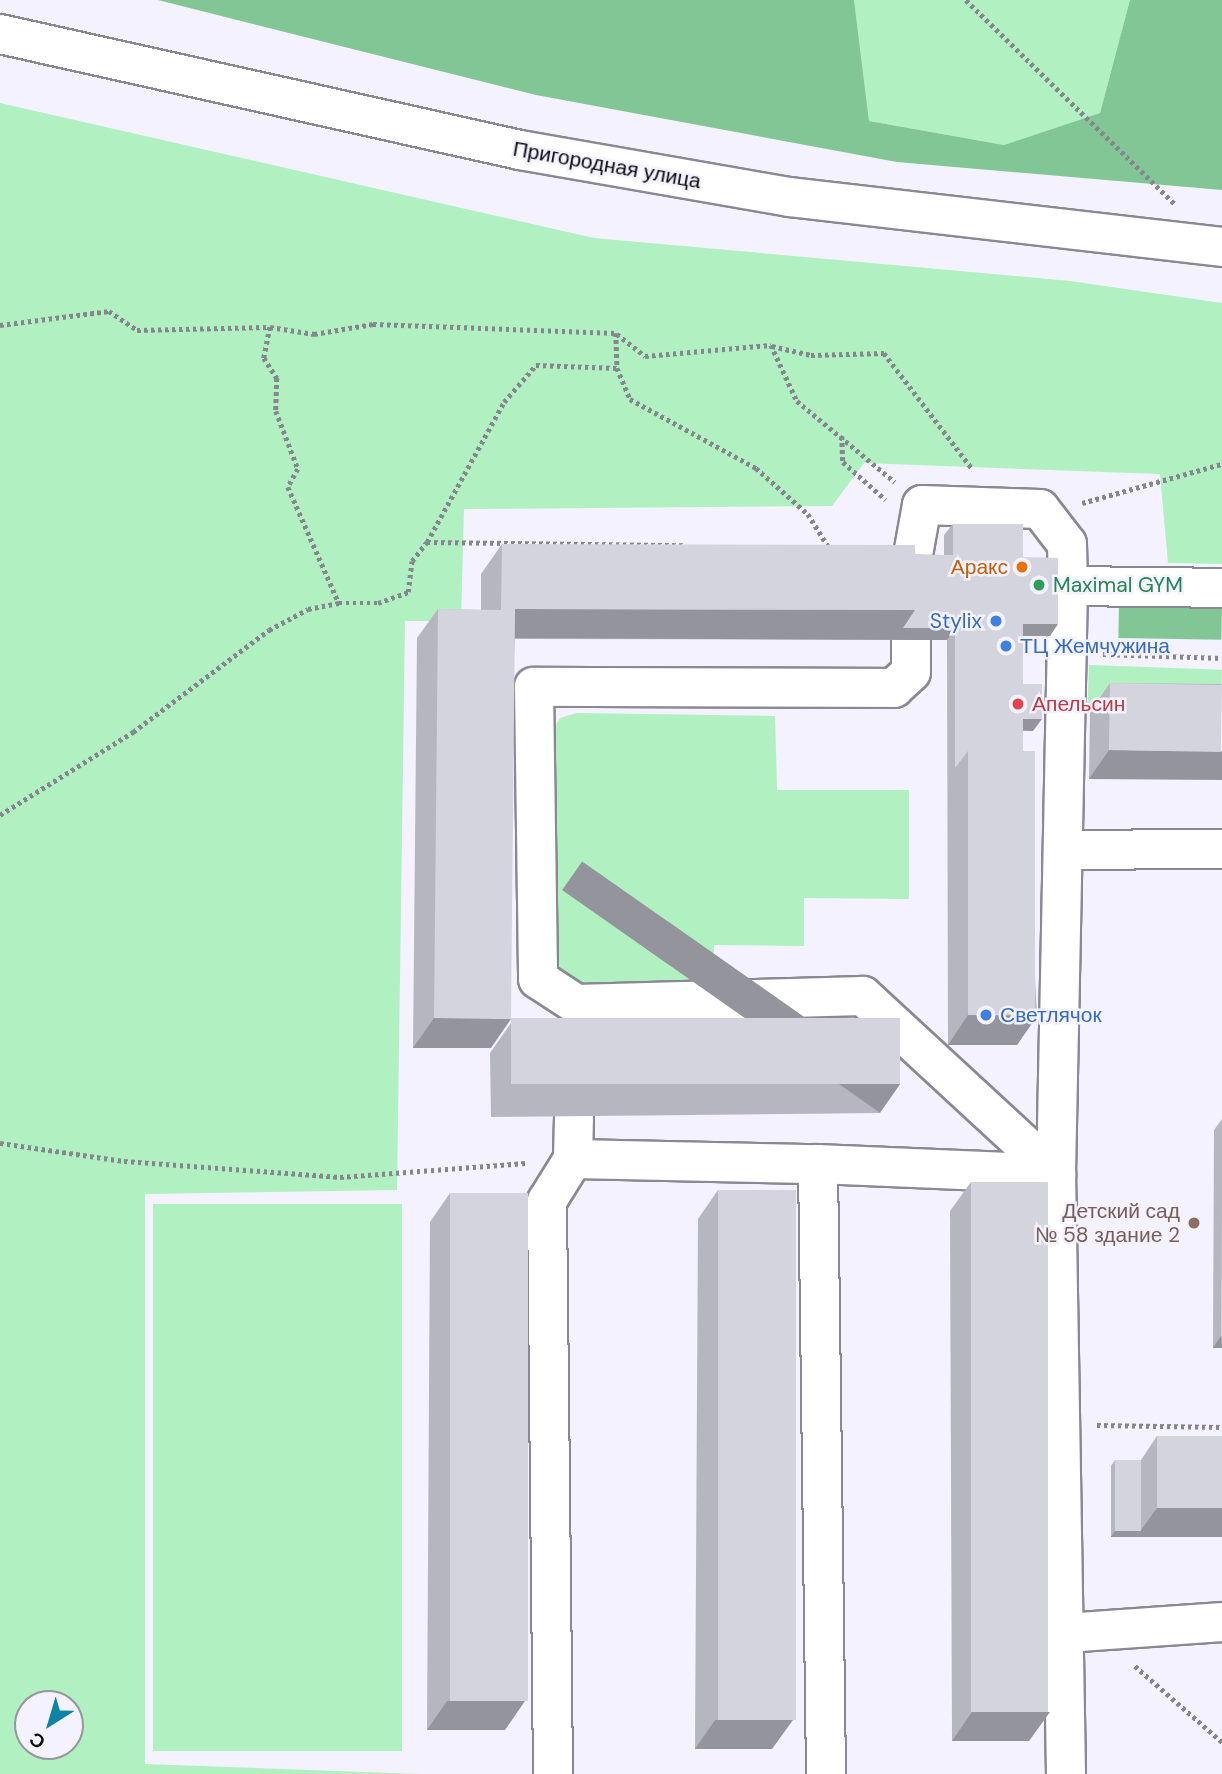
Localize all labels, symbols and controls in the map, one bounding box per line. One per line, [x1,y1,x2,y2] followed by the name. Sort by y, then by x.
[511,136,703,194] street label: Пригородная улица
[951,554,1008,580] place label: Аракс
[1014,559,1030,575] marker: Аракс
[1053,572,1183,598] place label: Maximal GYM
[1031,577,1047,593] marker: Maximal GYM
[930,608,982,634] place label: Stylix
[988,613,1004,629] marker: Stylix
[1020,633,1170,659] place label: ТЦ Жемчужина
[998,638,1014,654] marker: ТЦ Жемчужина
[1032,691,1125,717] place label: Апельсин
[1010,696,1026,712] marker: Апельсин
[1000,1002,1102,1028] place label: Светлячок
[978,1007,994,1023] marker: Светлячок
[1035,1198,1180,1248] place label: Детский сад № 58 здание 2
[1186,1215,1202,1231] marker: Детский сад № 58 здание 2
[14,1690,84,1760] north arrow
[24,1726,50,1755] text: С

